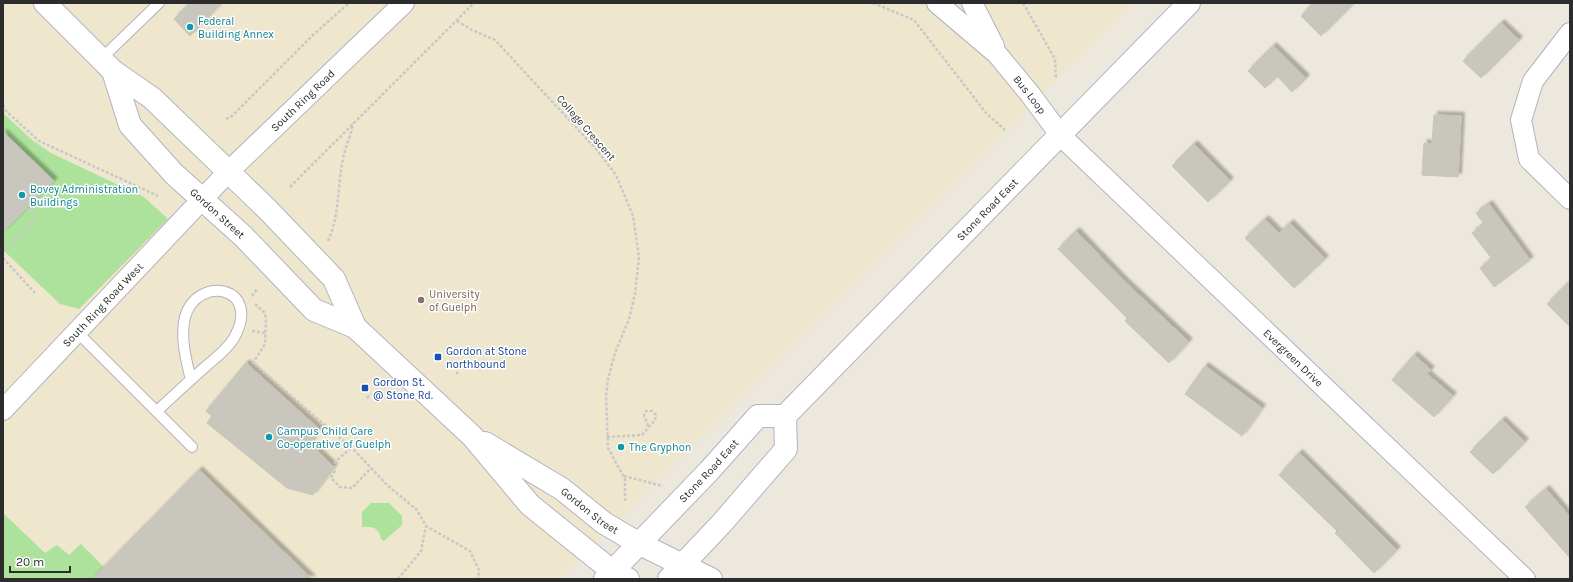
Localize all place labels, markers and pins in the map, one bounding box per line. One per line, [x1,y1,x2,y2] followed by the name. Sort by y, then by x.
[198,15,274,41] place label: Federal Building Annex
[185,22,195,32] marker: Federal Building Annex
[30,183,138,209] place label: Bovey Administration Buildings
[17,190,27,200] marker: Bovey Administration Buildings
[429,288,480,314] place label: University of Guelph
[416,295,426,305] marker: University of Guelph
[446,345,527,371] place label: Gordon at Stone northbound
[433,352,443,362] marker: Gordon at Stone northbound
[373,376,433,402] place label: Gordon St. @ Stone Rd.
[360,383,370,393] marker: Gordon St. @ Stone Rd.
[277,425,391,451] place label: Campus Child Care Co-operative of Guelph
[264,432,274,442] marker: Campus Child Care Co-operative of Guelph
[629,441,691,454] place label: The Gryphon
[616,442,626,452] marker: The Gryphon

